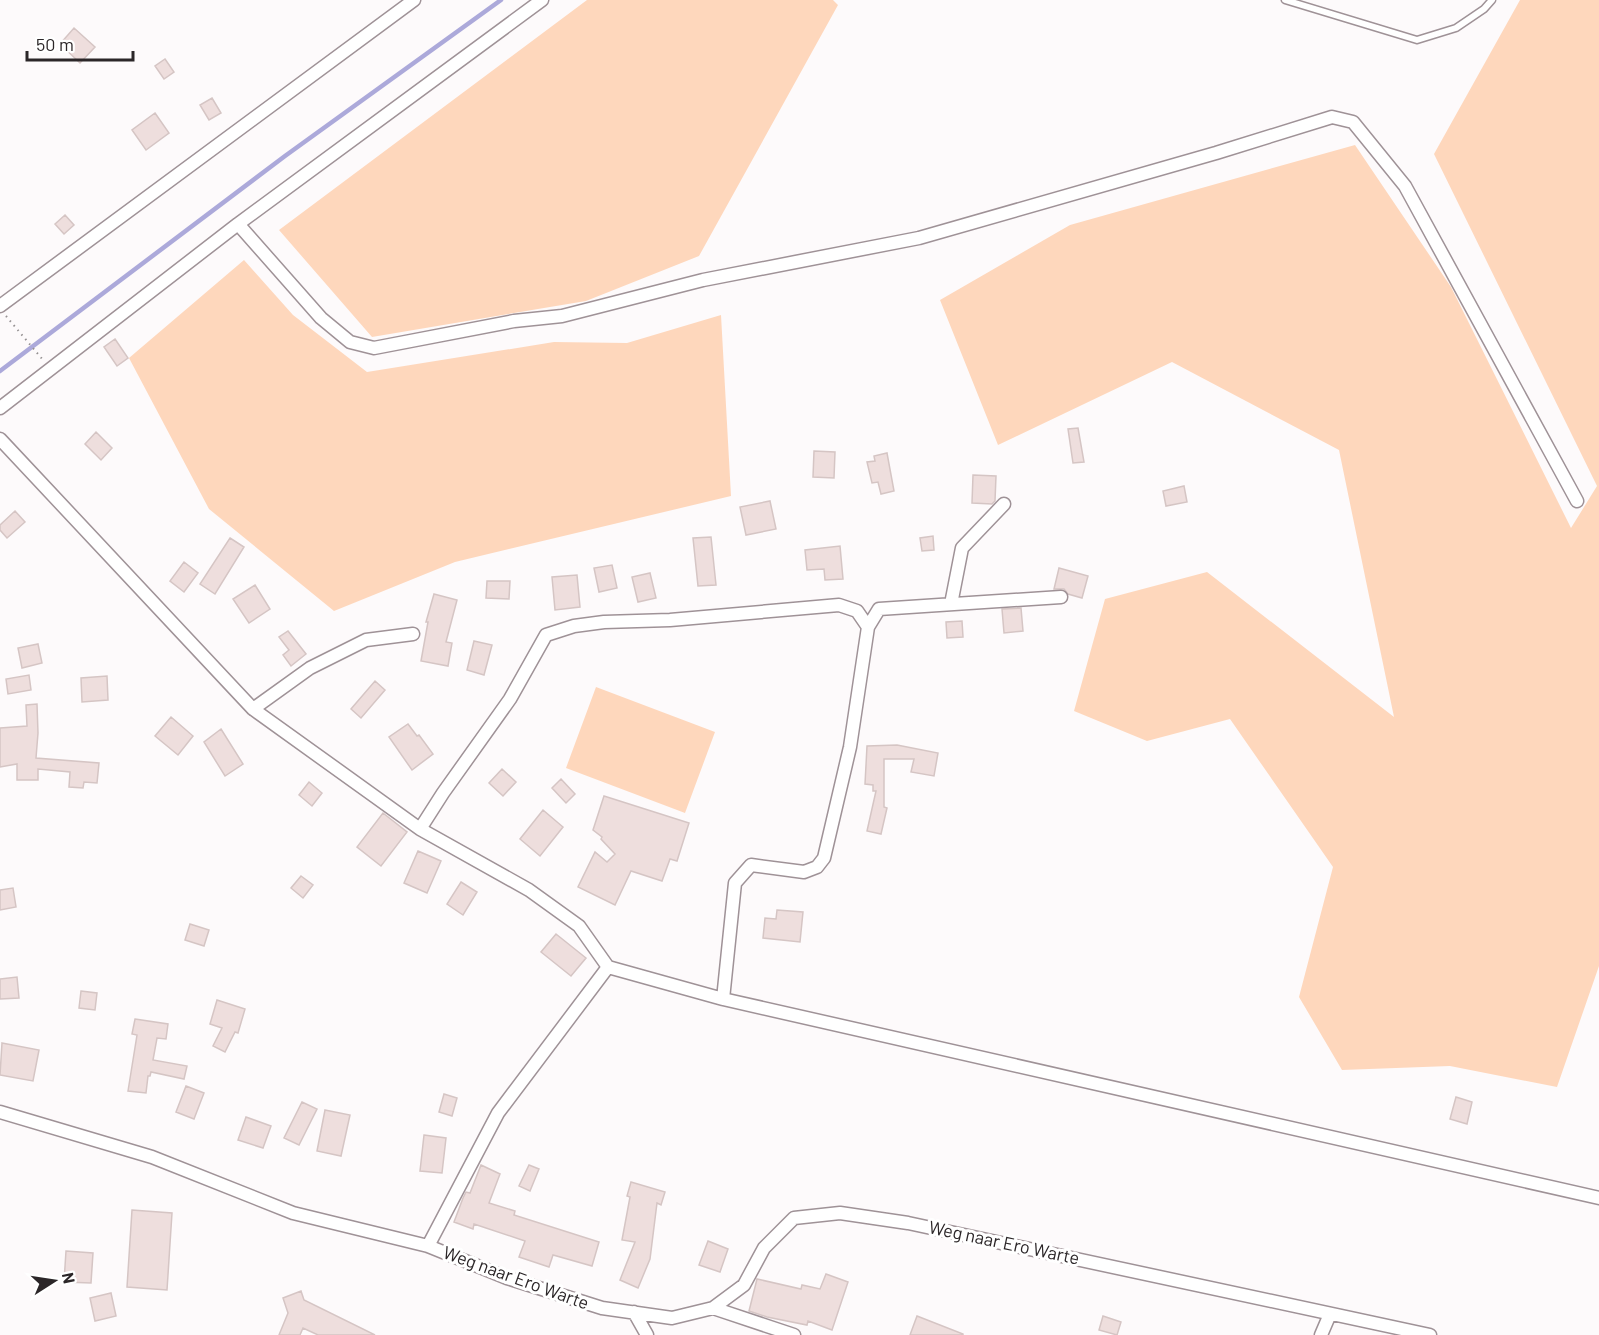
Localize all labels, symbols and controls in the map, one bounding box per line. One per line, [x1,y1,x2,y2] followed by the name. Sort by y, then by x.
[27,24,134,62] scale bar
[36,33,74,55] text: 50 m
[927,1215,1082,1269] street label: Weg naar Ero Warte
[440,1240,592,1314] street label: Weg naar Ero Warte
[24,1251,84,1311] north arrow
[59,1271,80,1285] text: N

